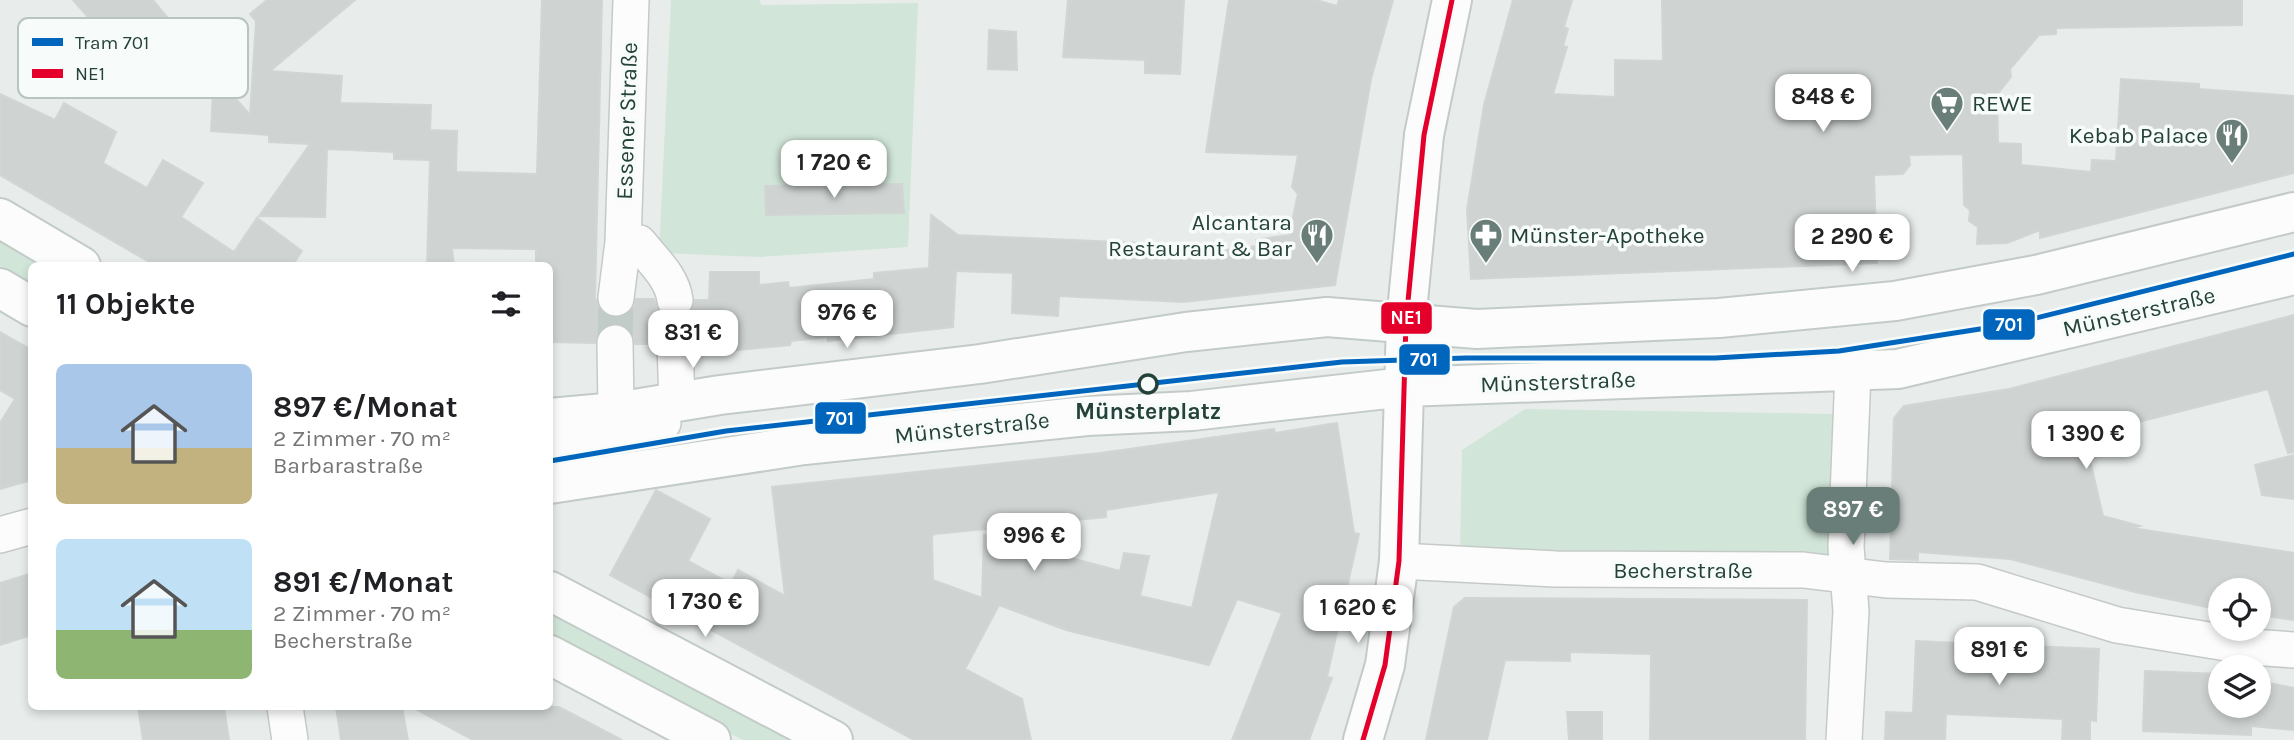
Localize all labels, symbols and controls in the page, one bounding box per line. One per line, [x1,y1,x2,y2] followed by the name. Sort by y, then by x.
[18,18,248,98] legend
[75,32,149,54] text: Tram 701
[611,42,643,200] street label: Essener Straße
[75,63,105,85] text: NE1
[1774,74,1872,134] pin: 848 €
[1791,83,1855,110] text: 848 €
[1928,84,1966,133] supermarket icon: REWE
[1972,90,2033,117] place label: REWE
[2213,116,2251,165] restaurant icon: Kebab Palace
[2069,122,2208,149] place label: Kebab Palace
[769,140,899,200] pin: 1 720 €
[797,149,871,176] text: 1 720 €
[1108,209,1293,262] place label: Alcantara Restaurant & Bar
[1787,215,1917,274] pin: 2 290 €
[1298,216,1336,265] restaurant icon: Alcantara Restaurant & Bar
[1467,216,1505,265] pharmacy icon: Münster-Apotheke
[1510,222,1705,249] place label: Münster-Apotheke
[1811,223,1893,250] text: 2 290 €
[2060,281,2218,343] street label: Münsterstraße
[487,285,525,323] icon: filters
[56,286,195,322] text: 11 Objekte
[798,290,896,350] pin: 976 €
[817,299,877,326] text: 976 €
[1380,301,1433,335] line badge: NE1
[1390,307,1422,329] text: NE1
[1982,308,2036,341] line badge: 701
[644,310,742,370] pin: 831 €
[1995,314,2023,336] text: 701
[664,319,722,346] text: 831 €
[1398,343,1451,376] line badge: 701
[1410,349,1438,371] text: 701
[1480,366,1636,398] street label: Münsterstraße
[1138,374,1158,394] marker: Münsterplatz
[273,389,458,425] text: 897 €/Monat
[112,392,196,476] icon: home
[1075,398,1221,425] place label: Münsterplatz
[814,401,867,435] line badge: 701
[893,406,1051,450] street label: Münsterstraße
[826,408,854,430] text: 701
[2021,412,2151,471] pin: 1 390 €
[2047,420,2125,447] text: 1 390 €
[273,425,451,452] text: 2 Zimmer · 70 m²
[273,452,423,479] text: Barbarastraße
[1804,488,1902,547] pin: 897 €
[1823,496,1883,523] text: 897 €
[985,514,1083,573] pin: 996 €
[1003,522,1065,549] text: 996 €
[1613,557,1753,584] street label: Becherstraße
[273,564,453,600] text: 891 €/Monat
[112,567,196,651] icon: home
[2208,578,2271,718] map controls
[2208,578,2271,641] button: locate
[640,580,770,639] pin: 1 730 €
[1293,586,1423,645] pin: 1 620 €
[668,588,742,615] text: 1 730 €
[1320,594,1396,621] text: 1 620 €
[273,600,451,627] text: 2 Zimmer · 70 m²
[273,627,413,654] text: Becherstraße
[1950,628,2048,687] pin: 891 €
[1970,636,2028,663] text: 891 €
[2208,655,2271,718] button: layers

